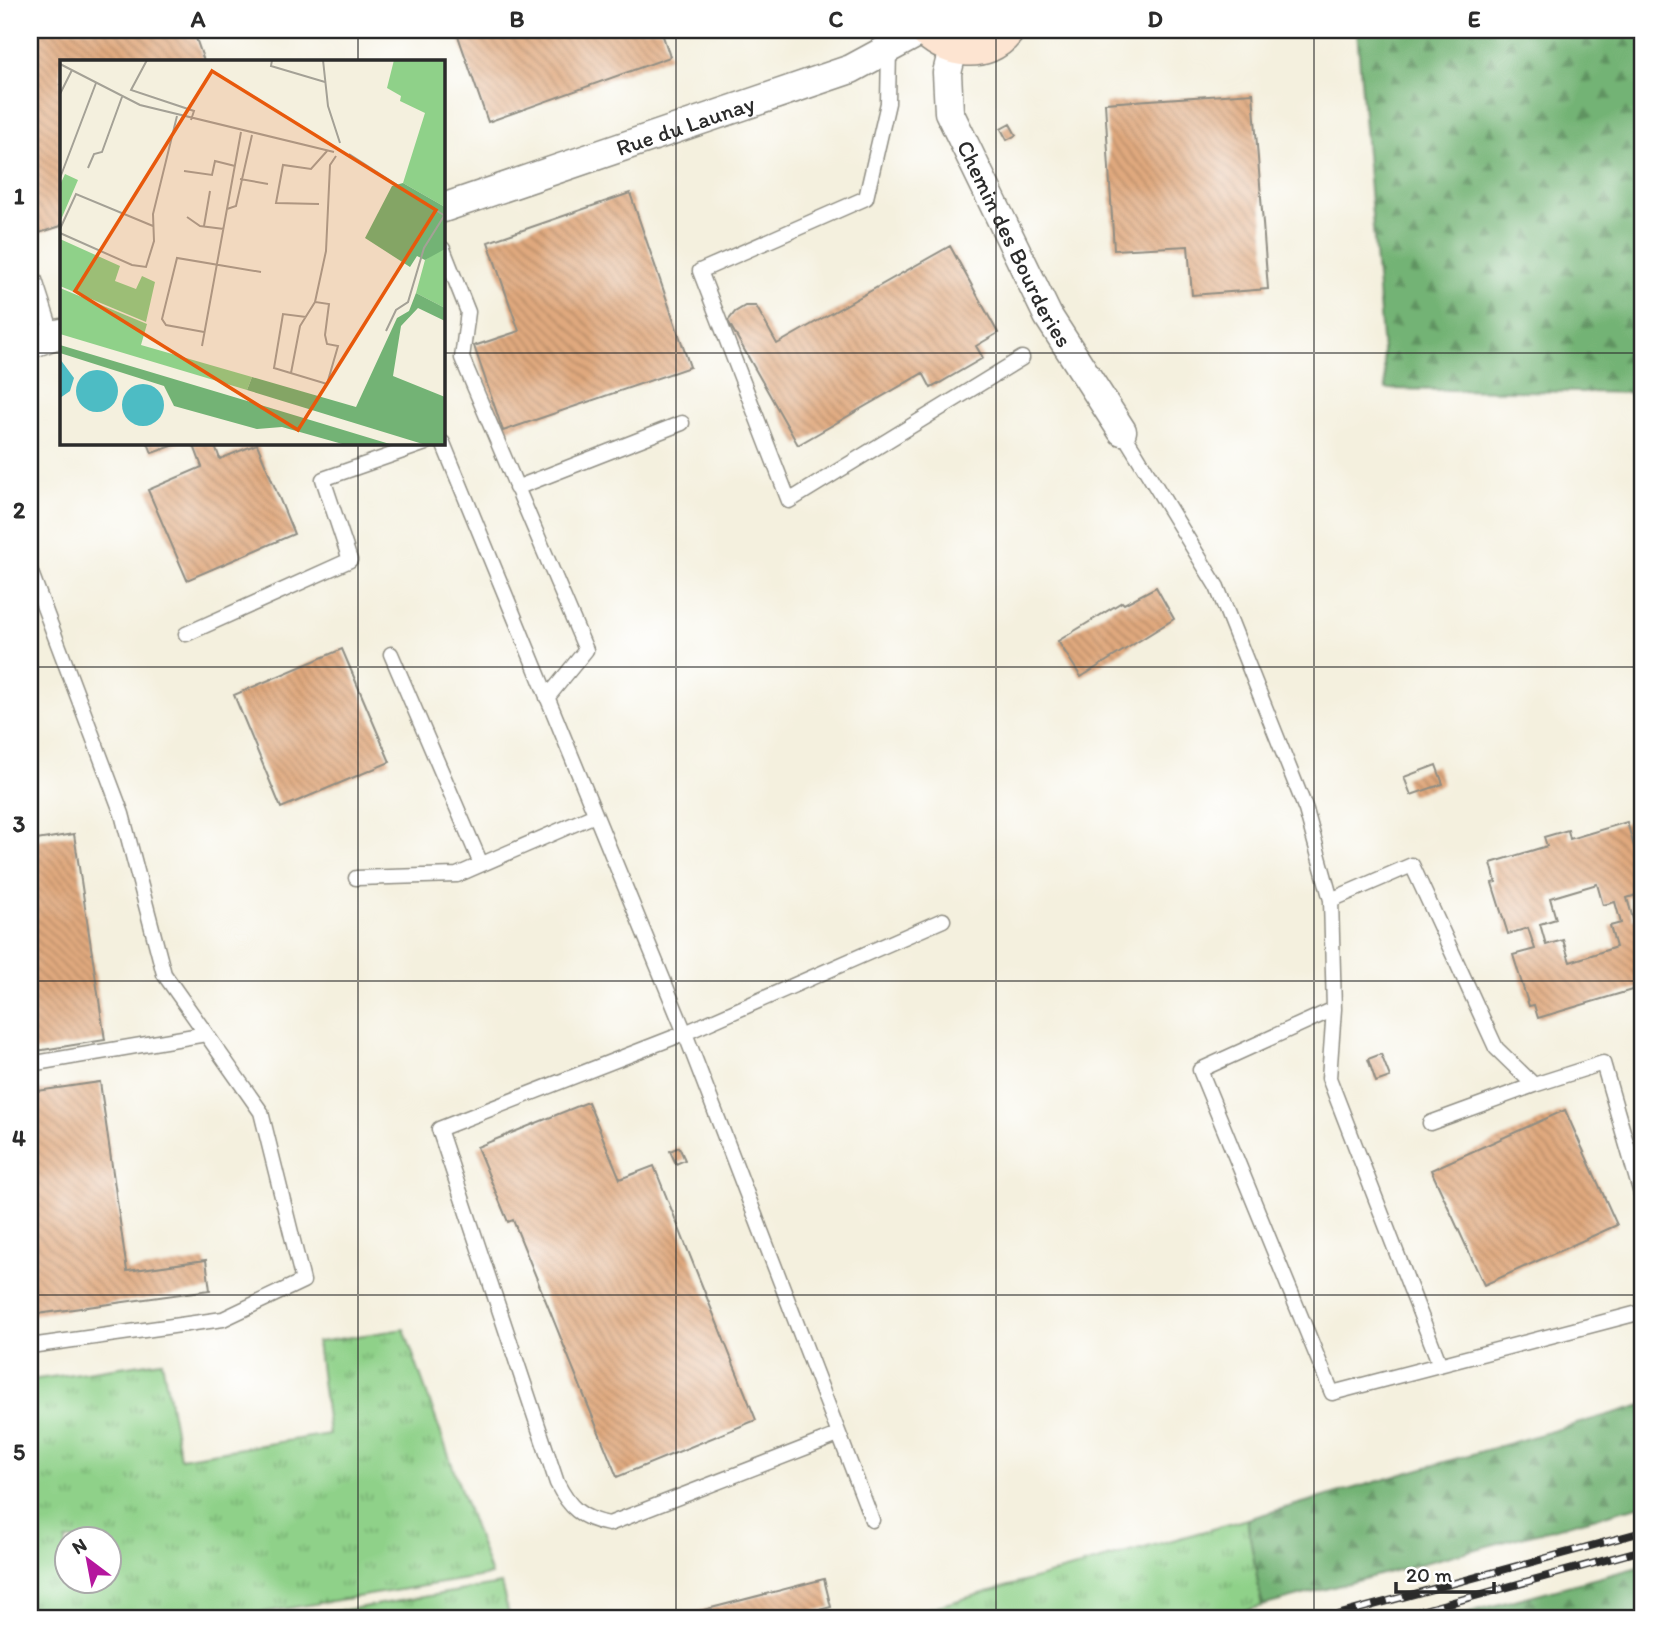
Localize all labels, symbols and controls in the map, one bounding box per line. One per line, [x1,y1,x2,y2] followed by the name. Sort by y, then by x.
[190,5,206,33] text: A
[510,5,525,33] text: B
[829,5,844,33] text: C
[1147,5,1163,33] text: D
[1468,5,1481,33] text: E
[60,60,444,444] inset map
[612,89,758,162] street label: Rue du Launay
[951,136,1078,352] street label: Chemin des Bourderies
[14,182,25,210] text: 1
[13,496,26,524] text: 2
[13,810,26,838] text: 3
[12,1124,26,1152] text: 4
[13,1438,25,1466] text: 5
[52,1526,122,1596] north arrow
[68,1533,91,1559] text: N
[1396,1550,1494,1594] scale bar
[1406,1562,1453,1587] text: 20 m

